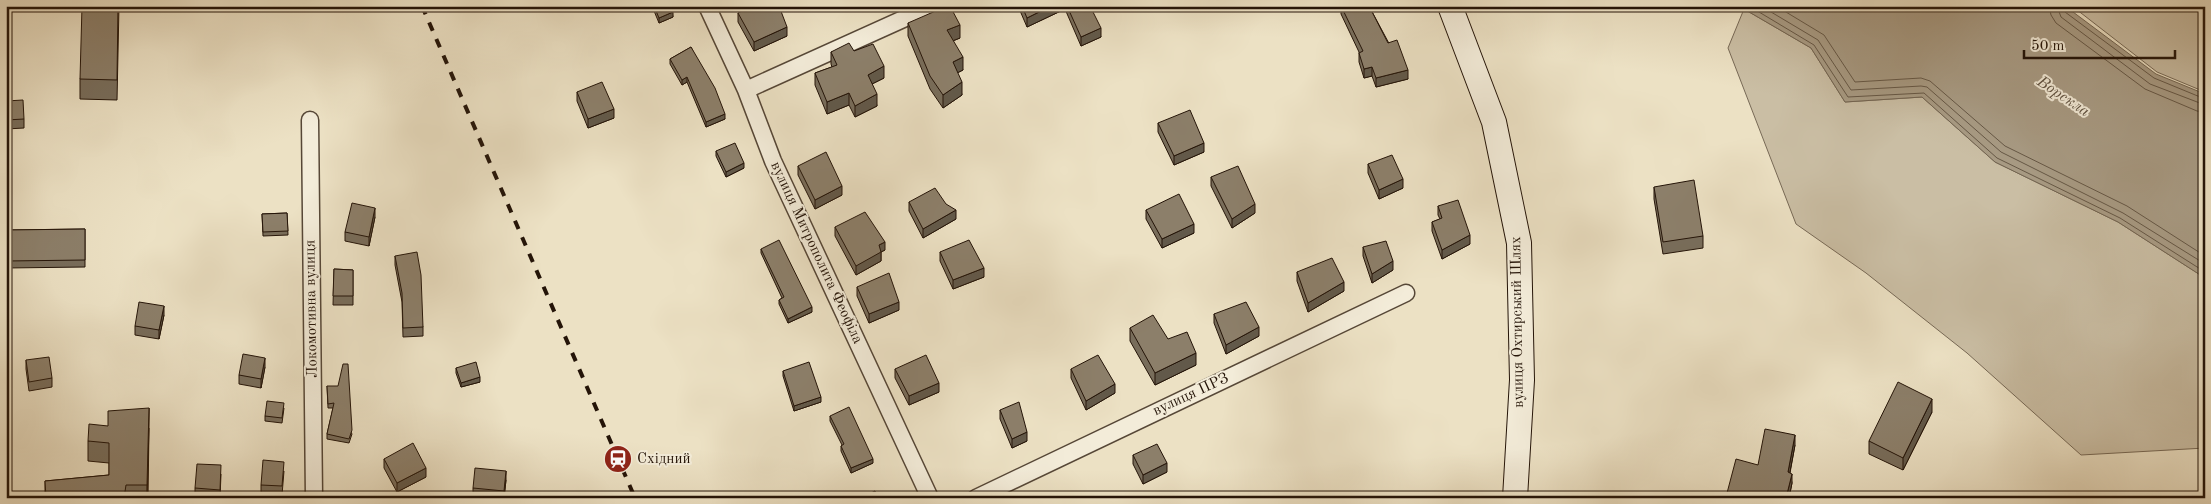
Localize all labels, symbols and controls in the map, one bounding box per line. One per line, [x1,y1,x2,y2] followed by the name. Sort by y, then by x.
[2024,28,2175,60] scale bar
[2031,39,2065,54] text: 50 m
[2033,73,2092,121] water label: Ворскла
[767,160,865,347] street label: вулиця Митрополита Феофіла
[1509,236,1527,408] street label: вулиця Охтирський Шлях
[303,240,321,378] street label: Локомотивна вулиця
[1151,371,1231,419] street label: вулиця ПРЗ
[603,444,633,474] station icon: Східний
[637,452,691,467] place label: Східний

